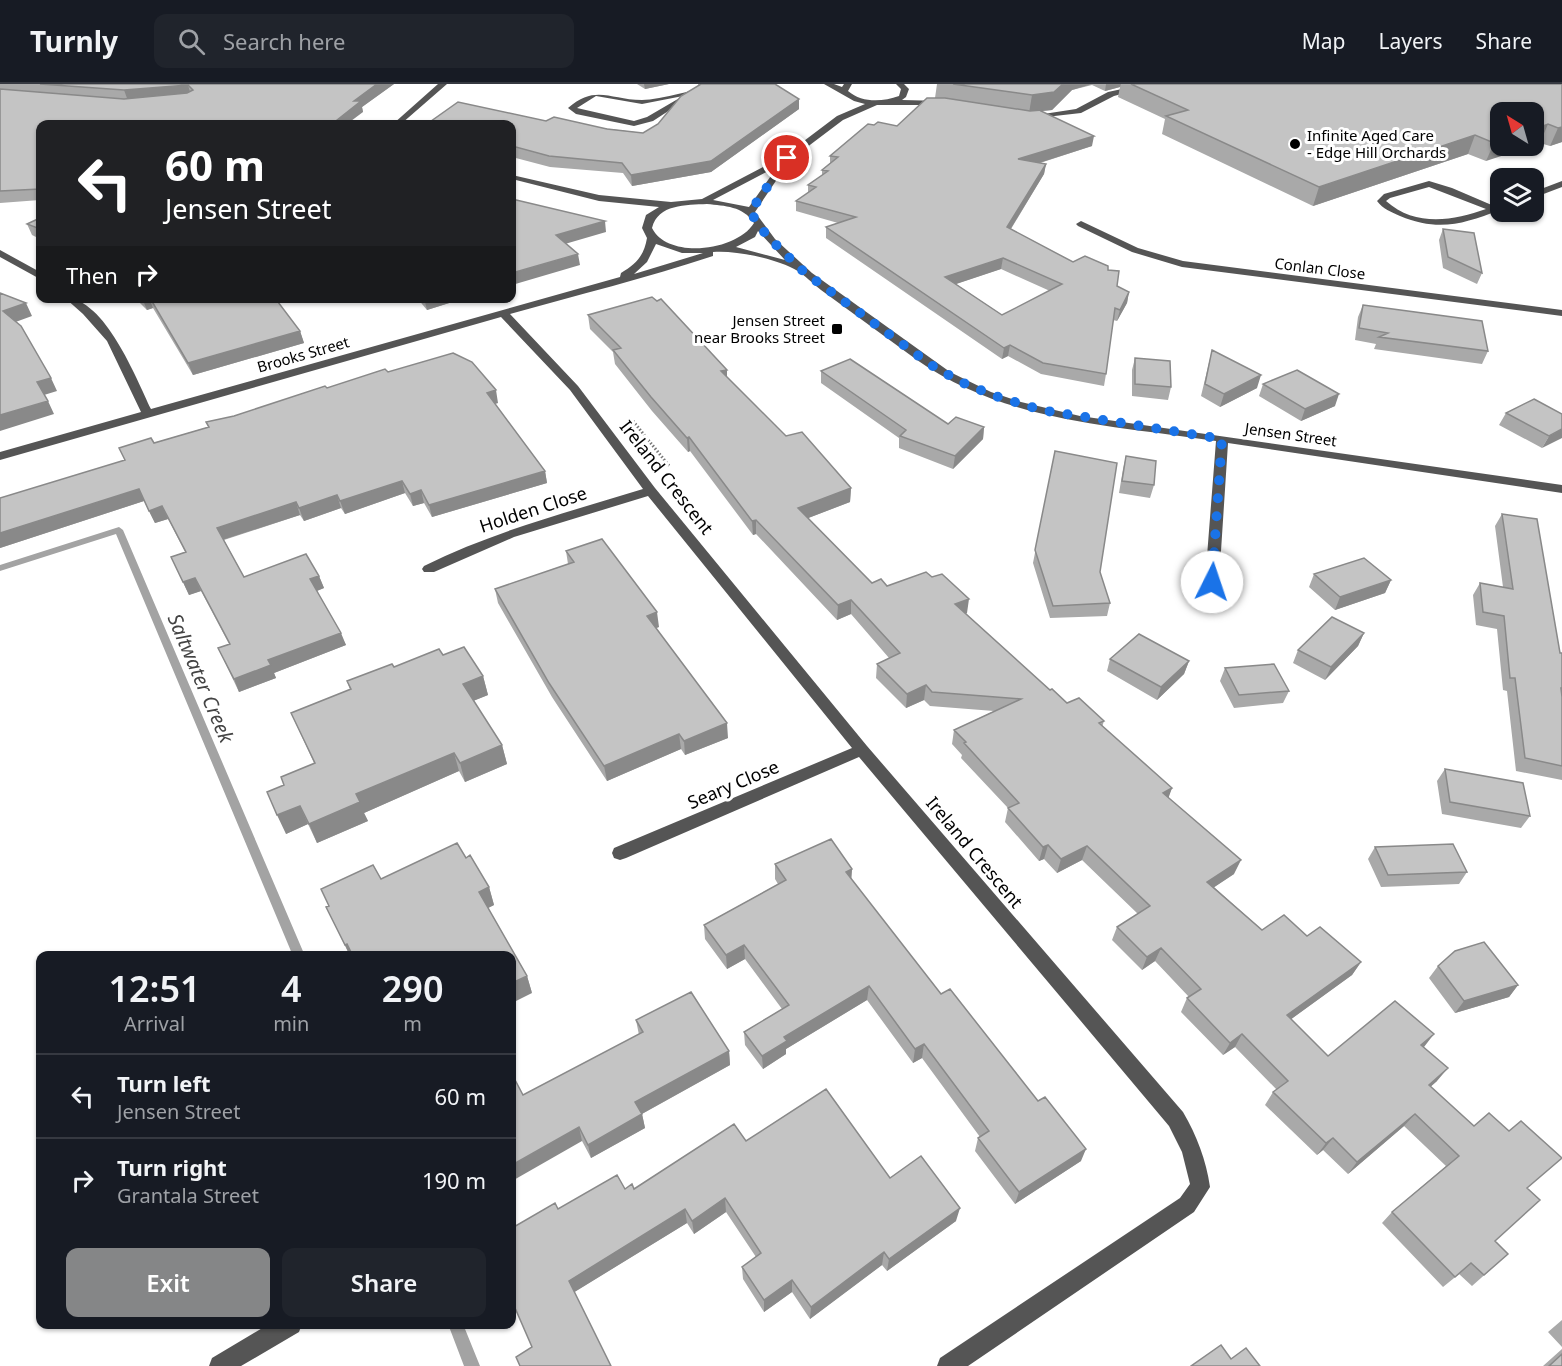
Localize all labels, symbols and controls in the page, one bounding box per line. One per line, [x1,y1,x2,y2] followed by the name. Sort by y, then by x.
[154,14,574,68] search box
[30,22,118,60] text: Turnly
[175,25,208,58] icon: search
[223,26,345,56] text: Search here
[1302,27,1346,55] text: Map
[1379,27,1443,55] text: Layers
[1476,27,1532,55] text: Share
[1490,102,1544,156] north arrow
[1490,102,1544,222] map controls
[1307,125,1446,162] place label: Infinite Aged Care - Edge Hill Orchards
[761,132,812,183] pin
[165,136,265,193] text: 60 m
[1288,137,1302,151] marker: Infinite Aged Care - Edge Hill Orchards
[770,141,803,174] icon: arrive
[66,144,144,222] icon: left
[1490,168,1544,222] button: layers
[165,190,332,227] text: Jensen Street
[1273,253,1367,283] street label: Conlan Close
[130,258,163,291] icon: right
[66,260,118,290] text: Then
[694,310,826,347] place label: Jensen Street near Brooks Street
[830,322,844,336] marker: Jensen Street near Brooks Street
[255,331,352,377] street label: Brooks Street
[615,415,719,539] street label: Ireland Crescent
[1242,417,1339,450] street label: Jensen Street
[476,480,590,538] street label: Holden Close
[1180,550,1244,614] position arrow
[162,609,241,748] water label: Saltwater Creek
[684,754,782,814] street label: Seary Close
[921,791,1029,913] street label: Ireland Crescent
[108,964,201,1013] text: 12:51
[281,964,302,1013] text: 4
[382,964,444,1013] text: 290
[124,1010,185,1037] text: Arrival
[273,1010,309,1037] text: min
[403,1010,422,1037] text: m
[117,1068,211,1098] text: Turn left
[66,1080,99,1113] icon: left
[435,1081,486,1111] text: 60 m
[117,1098,240,1125] text: Jensen Street
[117,1152,227,1182] text: Turn right
[66,1164,99,1197] icon: right
[422,1165,486,1195] text: 190 m
[117,1182,259,1209] text: Grantala Street
[66,1248,270,1317] button: Exit
[282,1248,486,1317] button: Share

